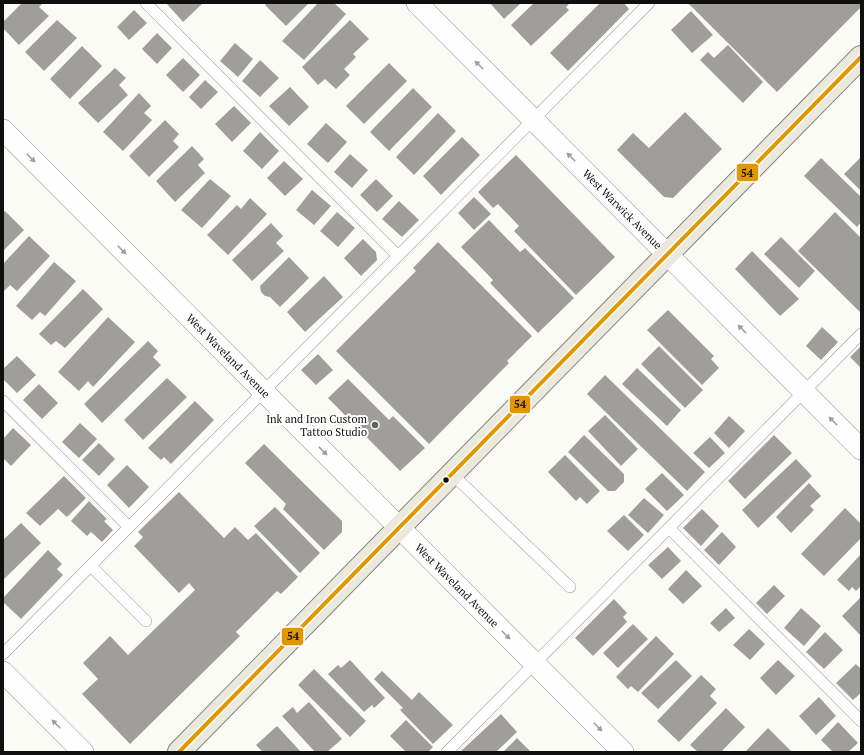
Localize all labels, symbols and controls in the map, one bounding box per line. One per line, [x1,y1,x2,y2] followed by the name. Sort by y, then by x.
[474,60,484,70] one-way arrow
[566,152,576,162] one-way arrow
[26,153,35,163] one-way arrow
[736,163,759,182] line badge: 54
[580,166,665,252] street label: West Warwick Avenue
[741,166,754,180] text: 54
[117,245,127,255] one-way arrow
[183,311,273,401] street label: West Waveland Avenue
[737,324,747,334] one-way arrow
[509,395,531,414] line badge: 54
[514,397,527,411] text: 54
[266,412,368,439] place label: Ink and Iron Custom Tattoo Studio
[829,416,838,426] one-way arrow
[370,420,380,430] marker: Ink and Iron Custom Tattoo Studio
[318,446,328,456] one-way arrow
[441,475,451,485] unlabelled marker
[412,541,502,631] street label: West Waveland Avenue
[281,627,304,646] line badge: 54
[287,629,300,643] text: 54
[501,630,511,640] one-way arrow
[51,719,61,729] one-way arrow
[593,722,603,732] one-way arrow

